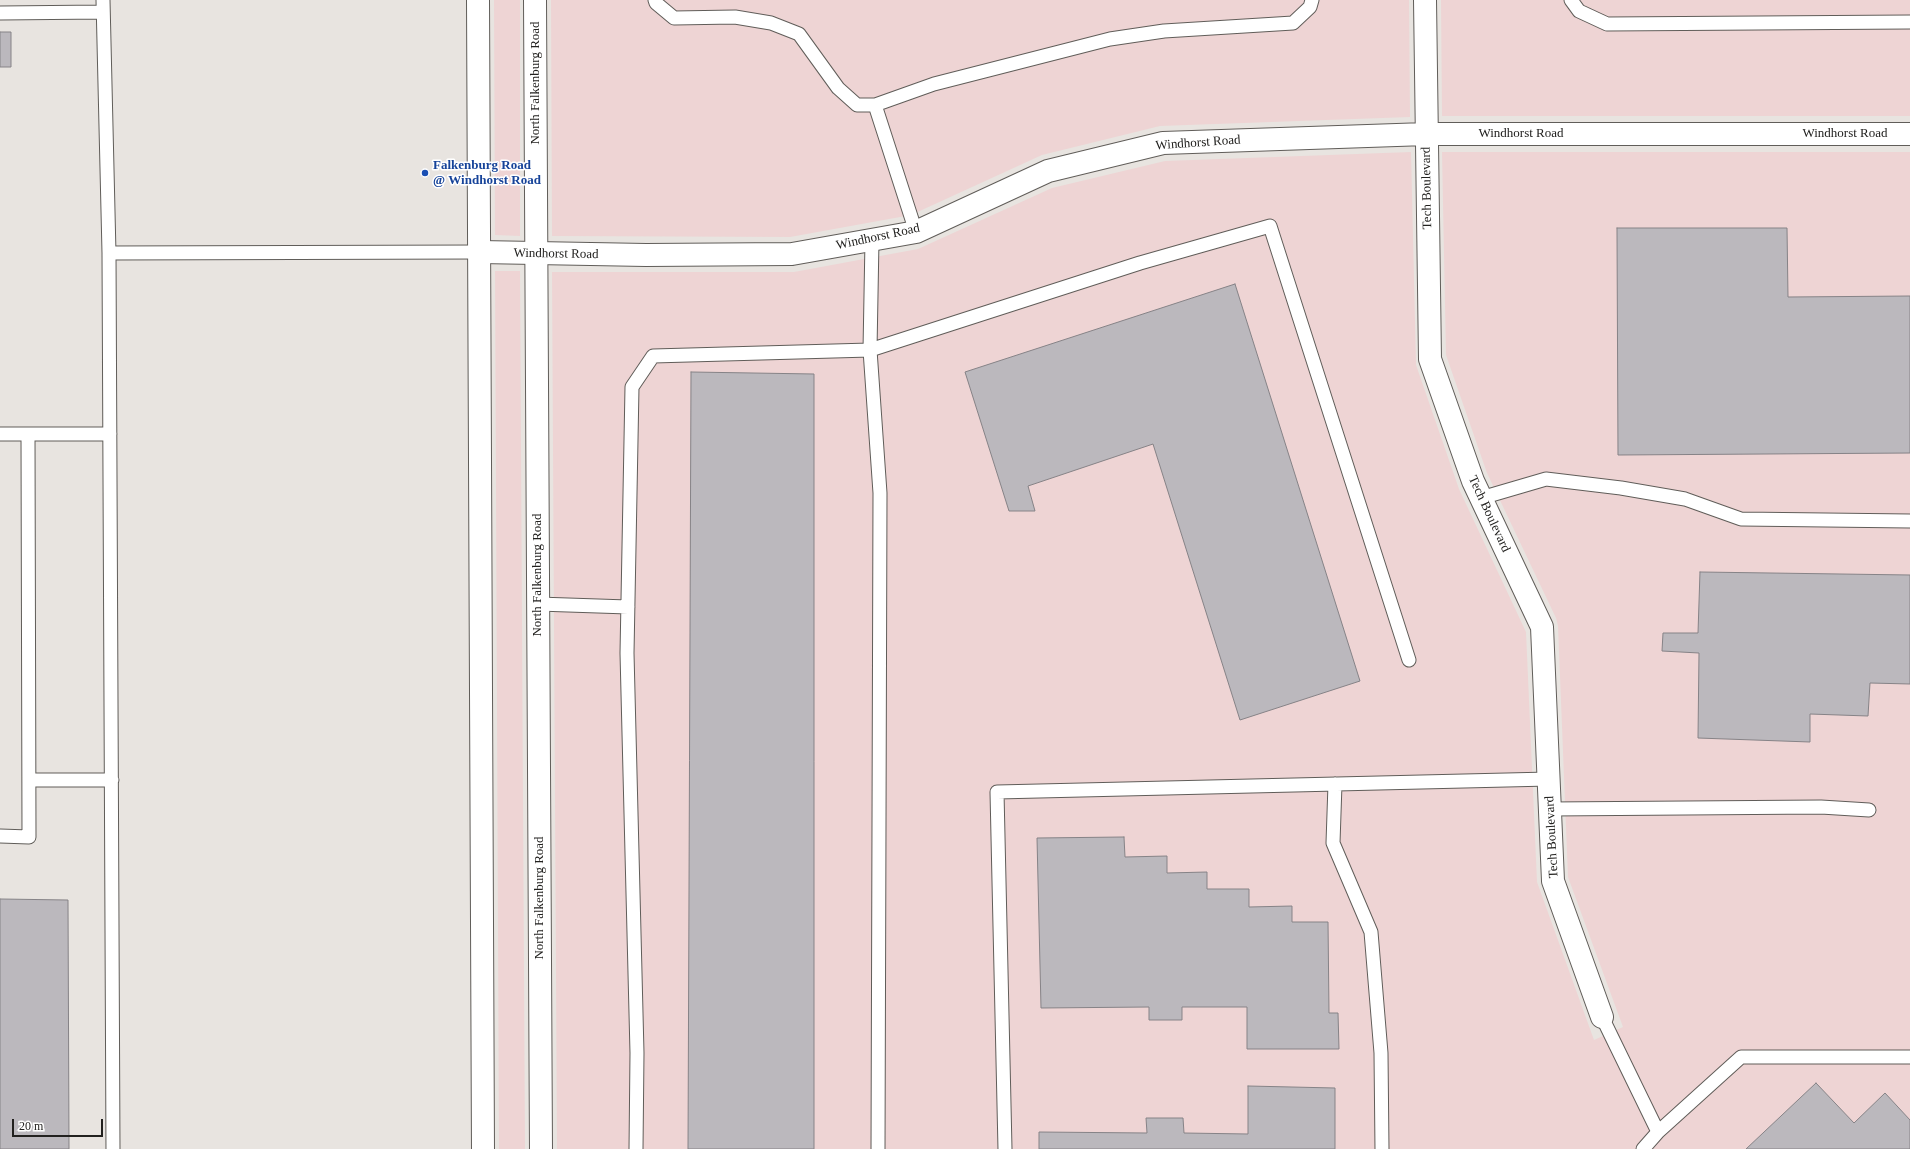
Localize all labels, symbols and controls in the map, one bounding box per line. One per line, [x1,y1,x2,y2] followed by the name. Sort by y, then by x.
[528,21,544,145] street label: North Falkenburg Road
[1478,126,1564,142] street label: Windhorst Road
[1802,126,1888,142] street label: Windhorst Road
[1155,132,1241,154] street label: Windhorst Road
[1418,147,1436,229] street label: Tech Boulevard
[433,158,541,189] place label: Falkenburg Road @ Windhorst Road
[420,168,430,178] marker: Falkenburg Road @ Windhorst Road
[835,221,921,253] street label: Windhorst Road
[513,245,599,263] street label: Windhorst Road
[1465,473,1513,555] street label: Tech Boulevard
[530,513,546,637] street label: North Falkenburg Road
[1542,795,1562,879] street label: Tech Boulevard
[532,836,548,960] street label: North Falkenburg Road
[14,1111,105,1137] scale bar
[19,1119,43,1133] text: 20 m

